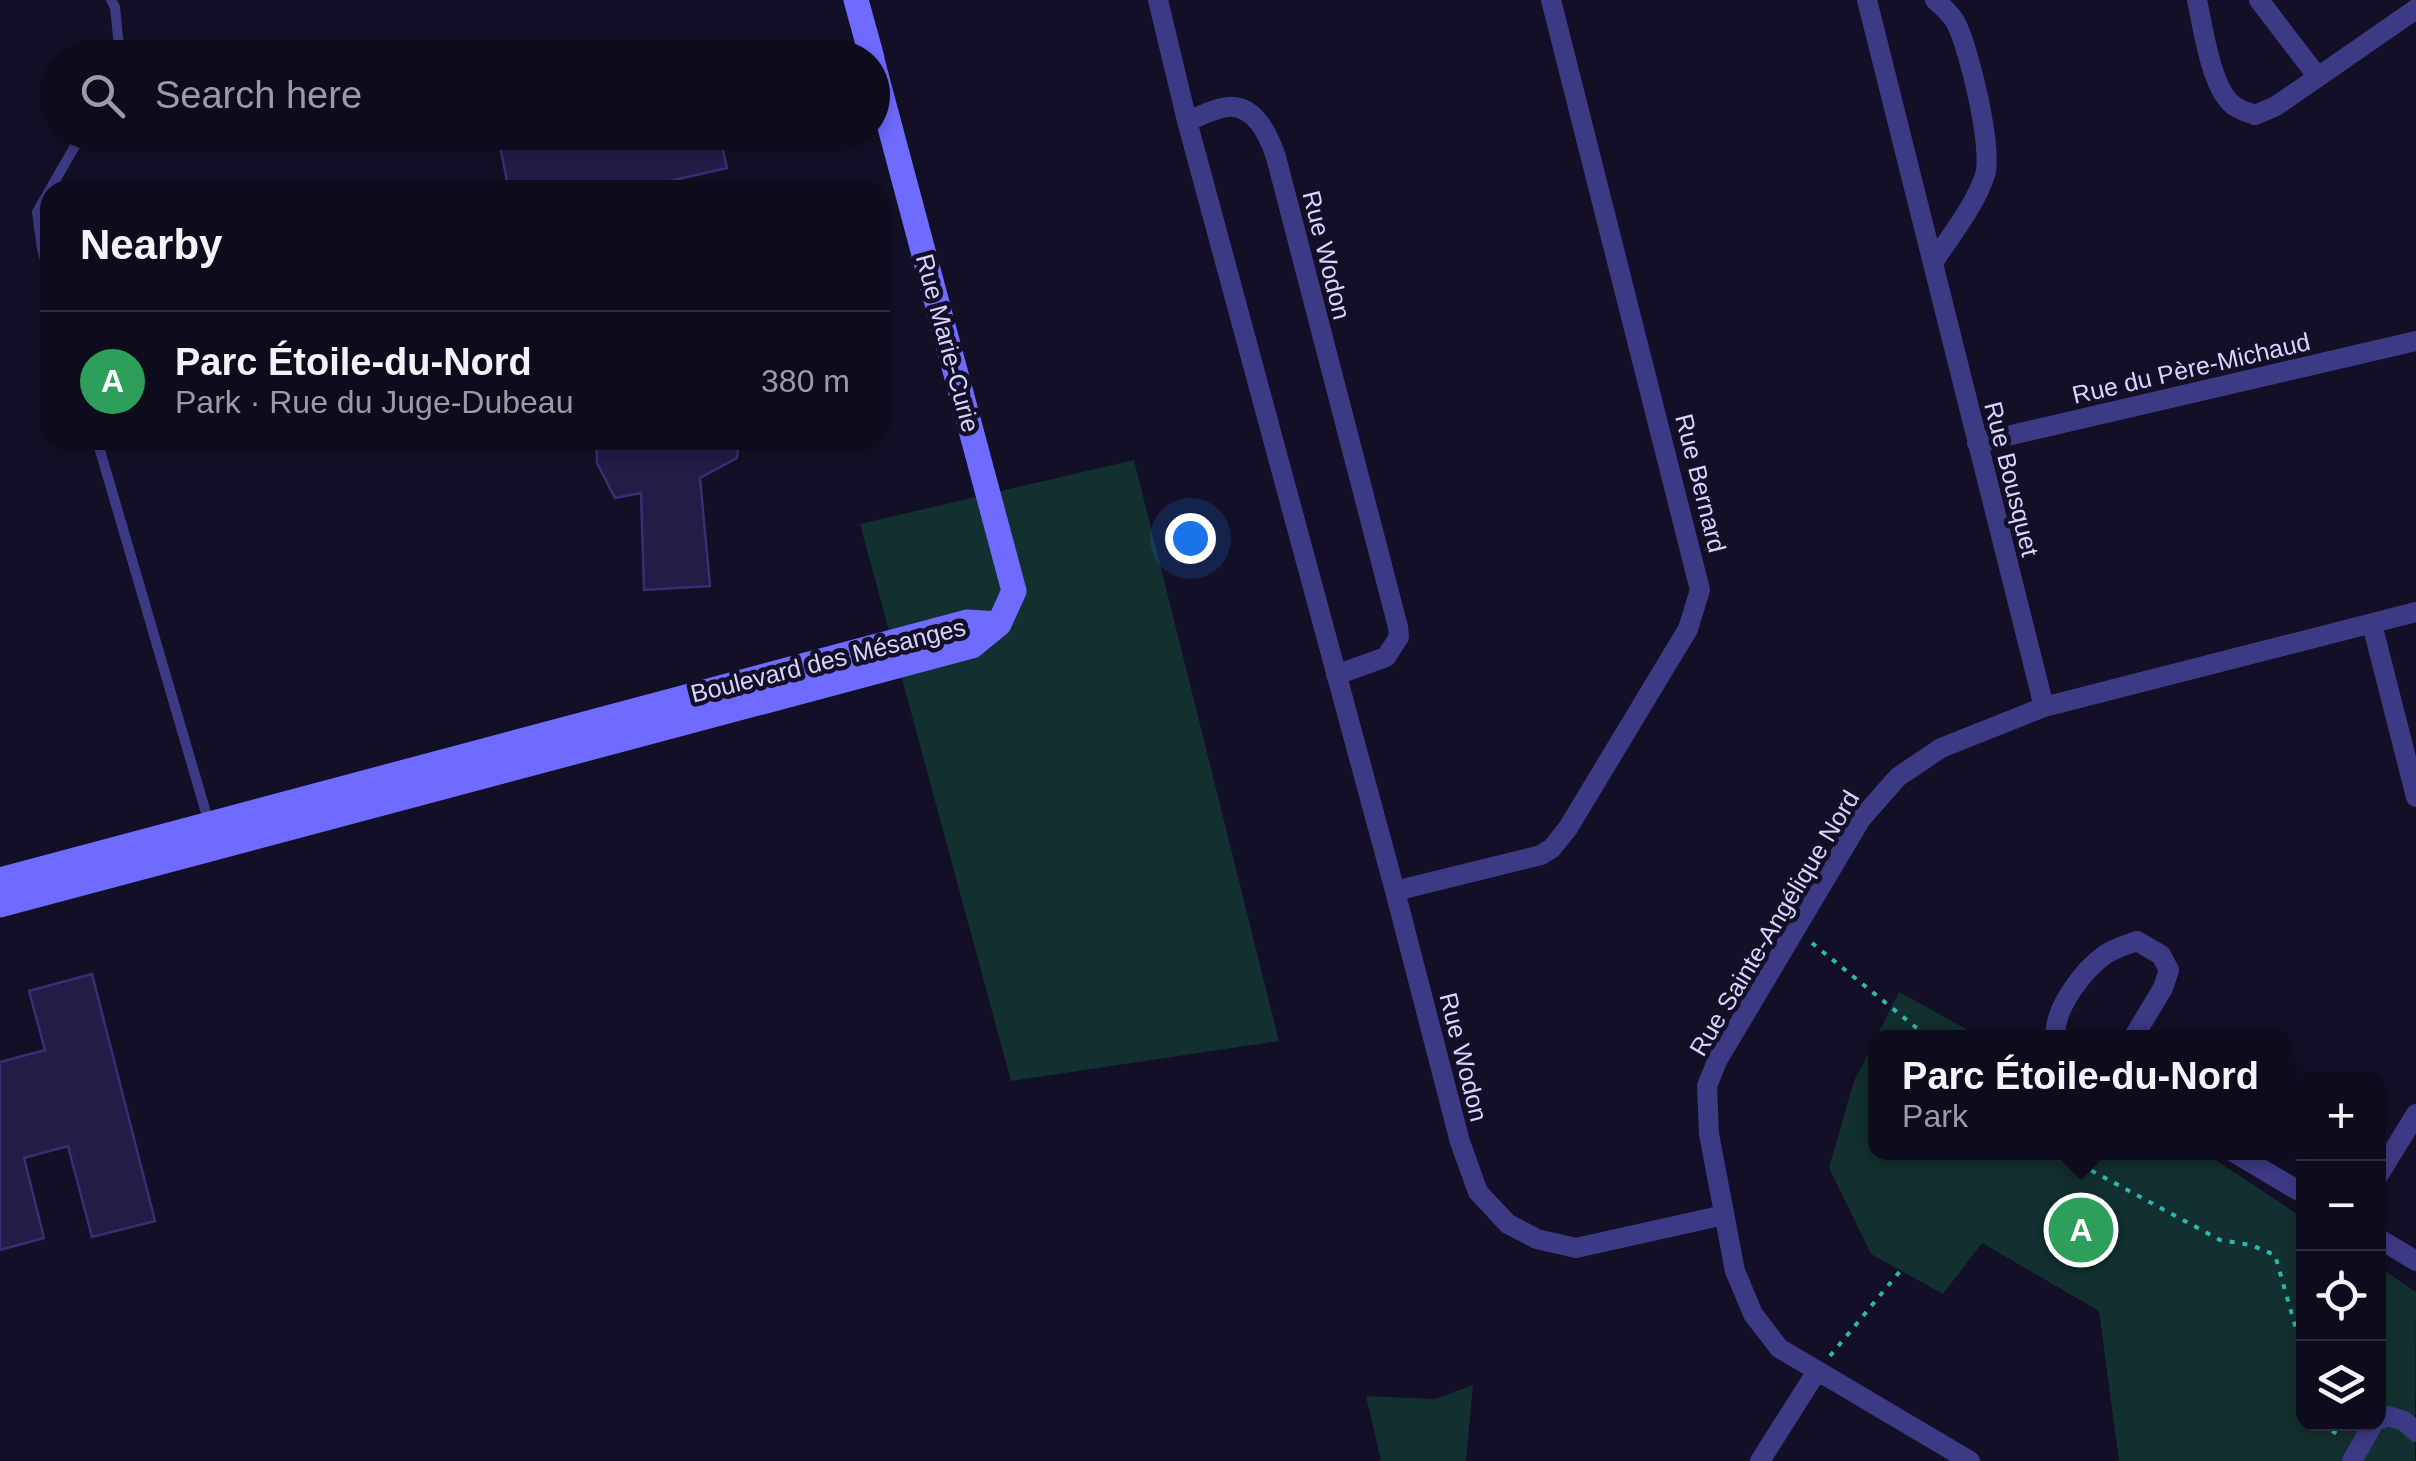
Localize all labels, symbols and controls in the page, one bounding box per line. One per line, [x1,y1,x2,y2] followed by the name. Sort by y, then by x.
[40,40,890,150] search box
[75,68,130,123] icon: search
[155,74,362,116] text: Search here
[1298,188,1356,322] street label: Rue Wodon
[80,221,222,268] text: Nearby
[911,251,985,435] street label: Rue Marie-Curie
[2069,327,2313,409] street label: Rue du Père-Michaud
[175,341,532,383] text: Parc Étoile-du-Nord
[101,363,124,399] text: A
[761,363,850,399] text: 380 m
[175,384,573,420] text: Park · Rue du Juge-Dubeau
[1979,399,2045,559] street label: Rue Bousquet
[1670,411,1732,555] street label: Rue Bernard
[1165,513,1216,564] your location
[688,612,968,708] street label: Boulevard des Mésanges
[1684,785,1864,1061] street label: Rue Sainte-Angélique Nord
[1435,990,1493,1124] street label: Rue Wodon
[1868,1030,2293,1160] popup
[1902,1055,2259,1097] text: Parc Étoile-du-Nord
[2296,1071,2386,1431] map controls
[2296,1071,2386,1161] button: +
[1902,1098,1968,1134] text: Park
[2296,1161,2386,1251] button: −
[2048,1192,2114,1268] pin: A
[2296,1251,2386,1341] button: locate
[2296,1341,2386,1431] button: layers

